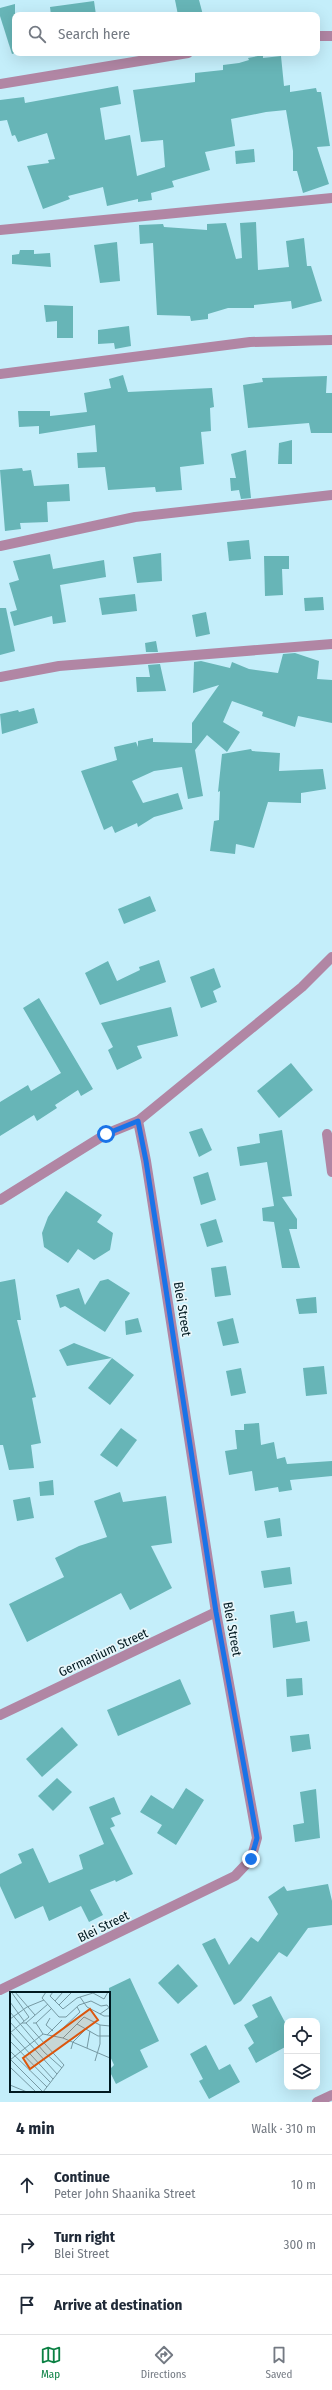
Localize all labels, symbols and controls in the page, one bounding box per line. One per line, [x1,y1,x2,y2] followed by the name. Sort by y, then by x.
[12,12,320,56] search box
[26,23,48,45] icon: search
[58,25,130,43] text: Search here
[97,1125,115,1143] route start
[171,1281,194,1338] street label: Blei Street
[220,1601,245,1658] street label: Blei Street
[56,1625,151,1680] street label: Germanium Street
[242,1850,260,1868] route end
[75,1907,132,1945] street label: Blei Street
[10,1992,110,2092] inset map
[284,2018,320,2090] map controls
[284,2018,320,2054] button: locate
[284,2054,320,2090] button: layers
[16,2118,55,2139] text: 4 min
[252,2121,316,2136] text: Walk · 310 m
[54,2168,110,2186] text: Continue
[16,2174,38,2196] icon: ahead
[291,2177,316,2192] text: 10 m
[54,2186,195,2201] text: Peter John Shaanika Street
[54,2228,115,2246] text: Turn right
[16,2234,38,2256] icon: right
[284,2237,316,2252] text: 300 m
[54,2246,109,2261] text: Blei Street
[16,2294,38,2316] icon: arrive
[54,2296,182,2314] text: Arrive at destination
[40,2344,62,2381] tab: Map
[141,2344,186,2381] tab: Directions
[266,2344,292,2381] tab: Saved

